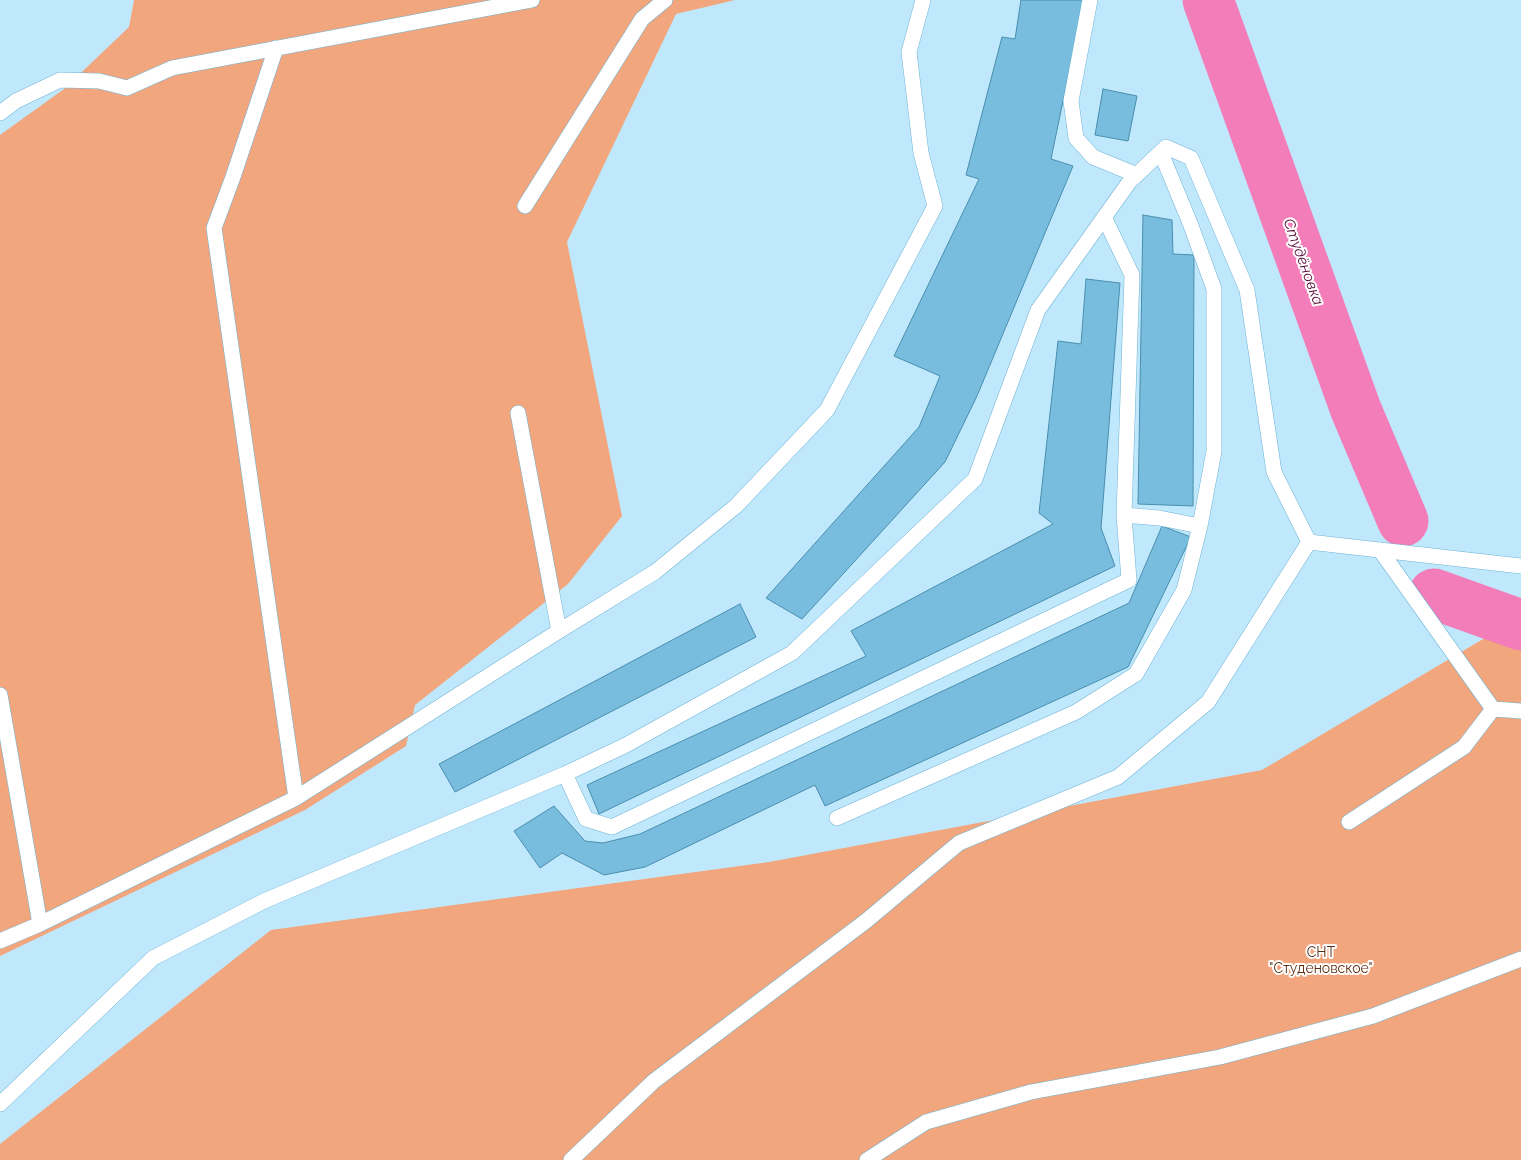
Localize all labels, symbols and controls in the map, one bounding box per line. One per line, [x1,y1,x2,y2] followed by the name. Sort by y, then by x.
[1279,216,1327,308] water label: Студёновка
[1269,945,1373,978] park label: СНТ "Студеновское"

